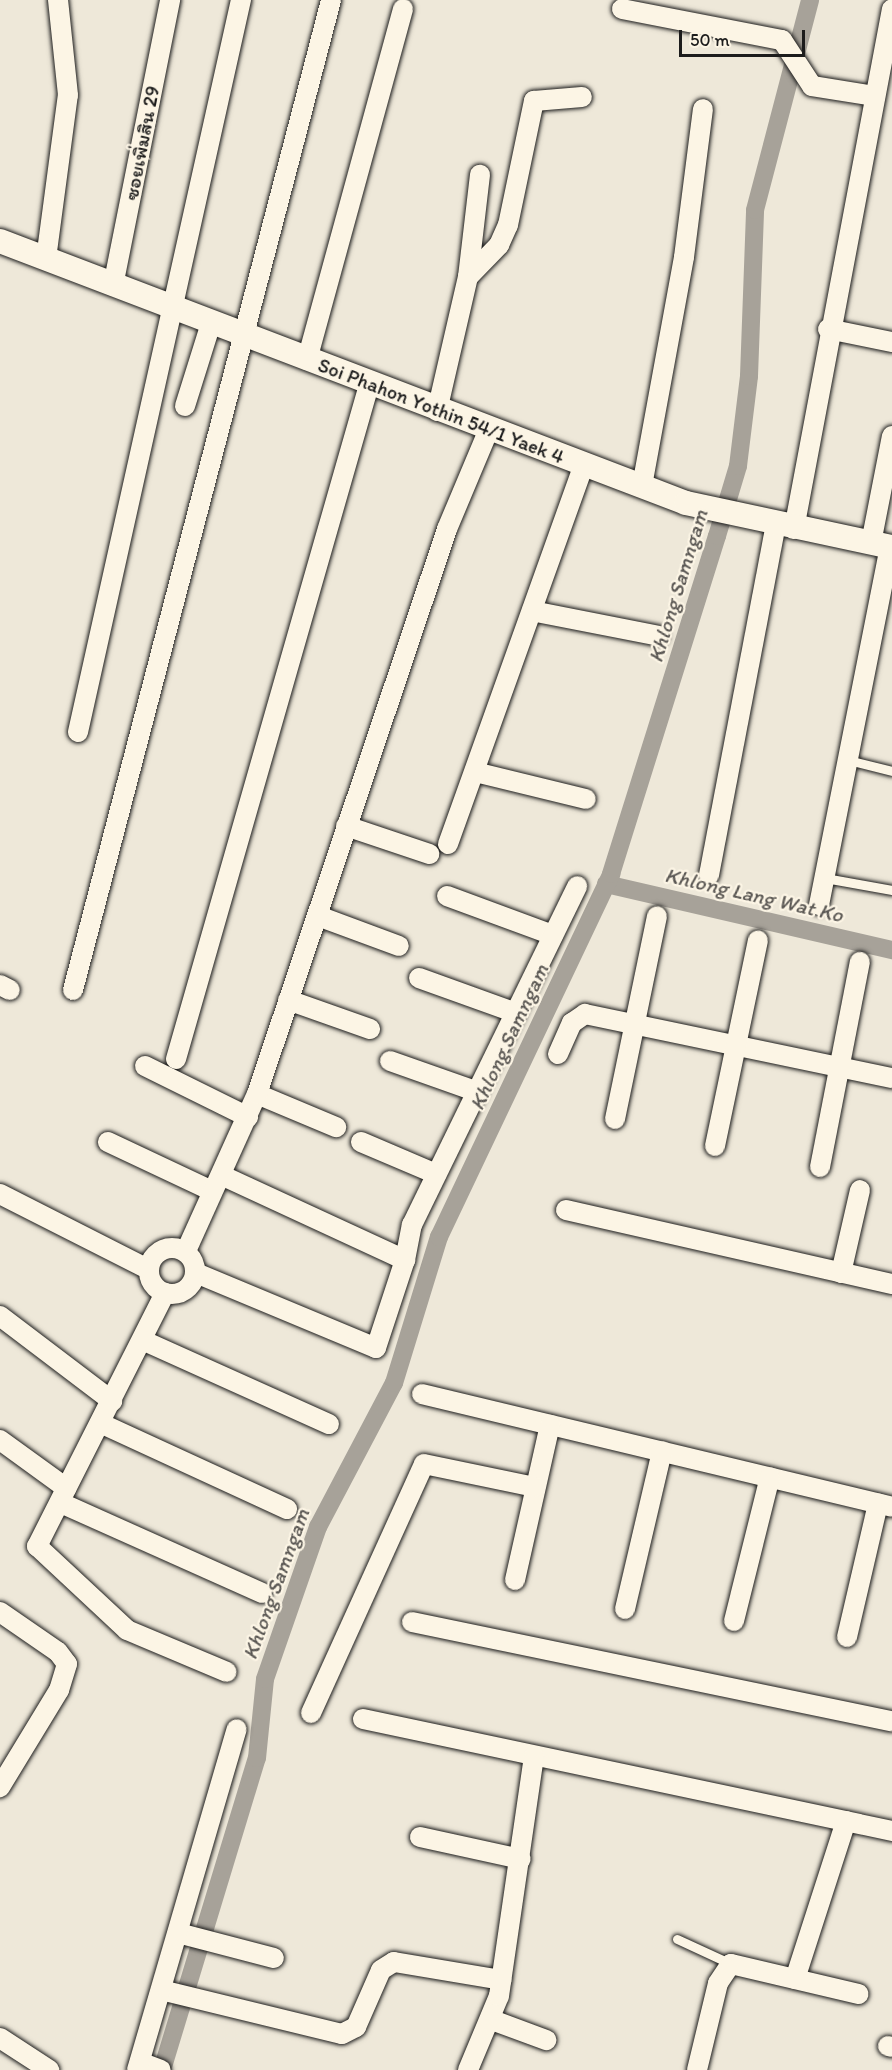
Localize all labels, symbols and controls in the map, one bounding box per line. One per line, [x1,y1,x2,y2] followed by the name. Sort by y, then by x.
[682,18,808,56] scale bar
[690,29,730,51] text: 50 m
[119,84,165,202] street label: ซอยเพิ่มสิน 29
[315,353,567,469] street label: Soi Phahon Yothin 54/1 Yaek 4
[643,506,713,666] water label: Khlong Samngam
[662,862,846,928] water label: Khlong Lang Wat Ko
[464,960,554,1114] water label: Khlong Samngam
[237,1505,315,1663] water label: Khlong Samngam

